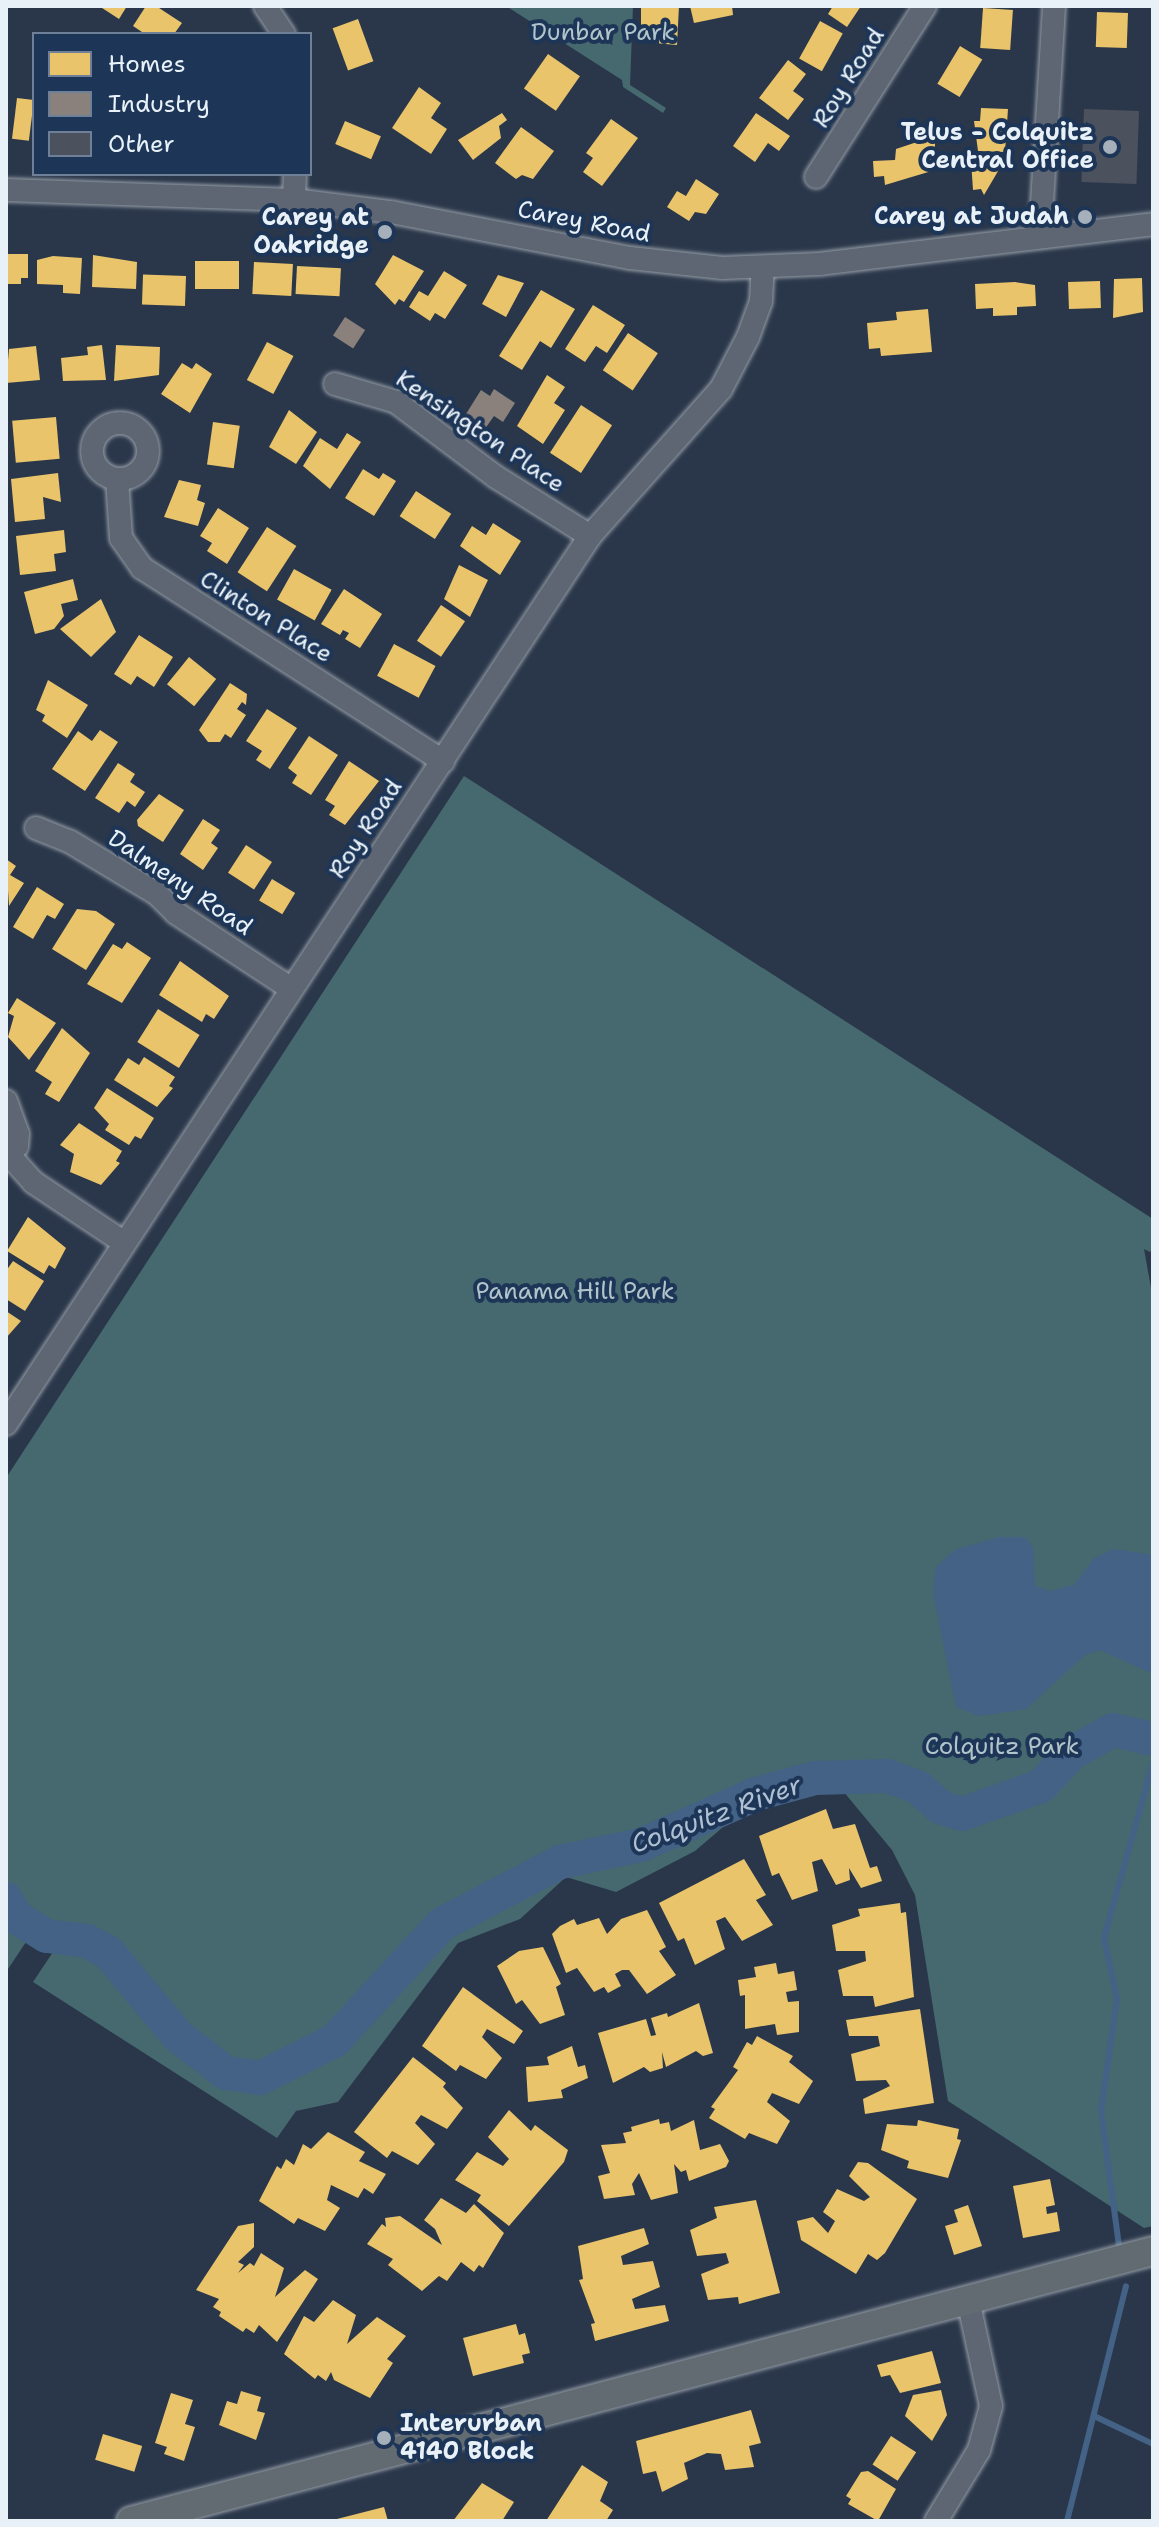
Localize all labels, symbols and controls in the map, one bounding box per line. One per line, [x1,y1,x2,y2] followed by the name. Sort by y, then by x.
[531,19,675,47] park label: Dunbar Park
[807,23,891,133] street label: Roy Road
[32,32,312,176] legend
[108,48,186,80] text: Homes
[108,88,210,120] text: Industry
[901,119,1094,175] place label: Telus - Colquitz Central Office
[108,128,175,160] text: Other
[1101,138,1119,156] marker: Telus - Colquitz Central Office
[515,195,653,249] street label: Carey Road
[874,203,1069,231] place label: Carey at Judah
[253,204,369,260] place label: Carey at Oakridge
[1076,208,1094,226] marker: Carey at Judah
[376,223,394,241] marker: Carey at Oakridge
[390,365,570,499] street label: Kensington Place
[194,565,338,669] street label: Clinton Place
[323,774,409,884] street label: Roy Road
[102,824,258,942] street label: Dalmeny Road
[476,1278,674,1306] park label: Panama Hill Park
[925,1733,1079,1761] park label: Colquitz Park
[627,1769,805,1859] water label: Colquitz River
[400,2410,542,2466] place label: Interurban 4140 Block
[375,2429,393,2447] marker: Interurban 4140 Block

